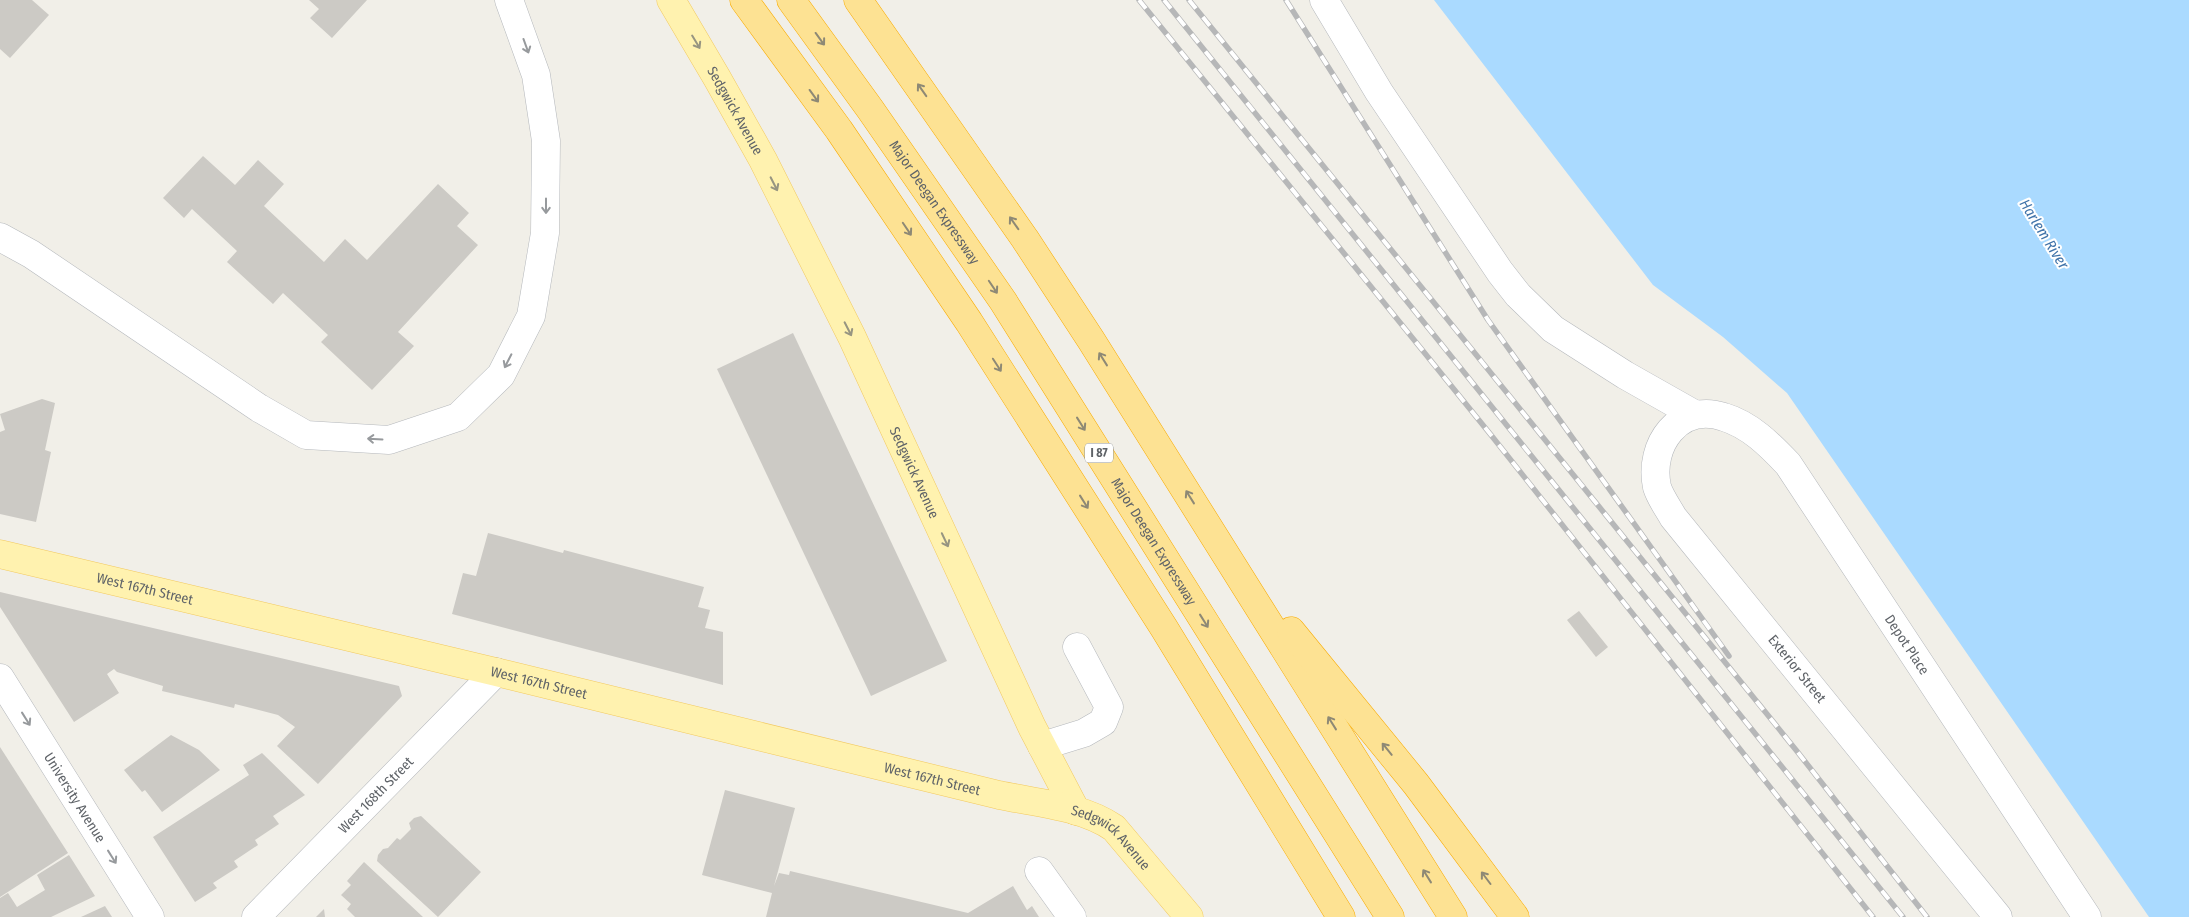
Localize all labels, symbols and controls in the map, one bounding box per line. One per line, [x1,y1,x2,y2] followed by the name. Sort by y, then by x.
[815,32,825,46] one-way arrow
[691,34,701,48] one-way arrow
[522,38,531,53] one-way arrow
[704,63,767,158] street label: Sedgwick Avenue
[917,83,927,97] one-way arrow
[809,89,819,103] one-way arrow
[886,137,984,268] street label: Major Deegan Expressway
[770,176,780,191] one-way arrow
[2015,196,2073,273] water label: Harlem River
[541,197,550,213] one-way arrow
[1009,216,1019,230] one-way arrow
[902,222,912,236] one-way arrow
[988,280,998,294] one-way arrow
[844,321,853,336] one-way arrow
[1098,352,1109,366] one-way arrow
[503,353,512,368] one-way arrow
[992,357,1002,371] one-way arrow
[1076,417,1086,431] one-way arrow
[886,424,943,521] street label: Sedgwick Avenue
[367,434,383,443] one-way arrow
[1085,443,1113,462] road number: I 87
[1108,475,1201,609] street label: Major Deegan Expressway
[1184,490,1194,504] one-way arrow
[1079,494,1089,508] one-way arrow
[941,532,951,547] one-way arrow
[95,569,195,608] street label: West 167th Street
[1881,611,1933,678] street label: Depot Place
[1199,614,1209,628] one-way arrow
[1764,632,1830,707] street label: Exterior Street
[489,663,589,703] street label: West 167th Street
[21,712,31,726] one-way arrow
[1326,717,1336,731] one-way arrow
[1382,742,1393,755] one-way arrow
[40,749,109,846] street label: University Avenue
[335,753,417,837] street label: West 168th Street
[882,759,983,799] street label: West 167th Street
[1069,801,1154,873] street label: Sedgwick Avenue
[108,849,118,863] one-way arrow
[1422,869,1432,883] one-way arrow
[1481,871,1491,885] one-way arrow

